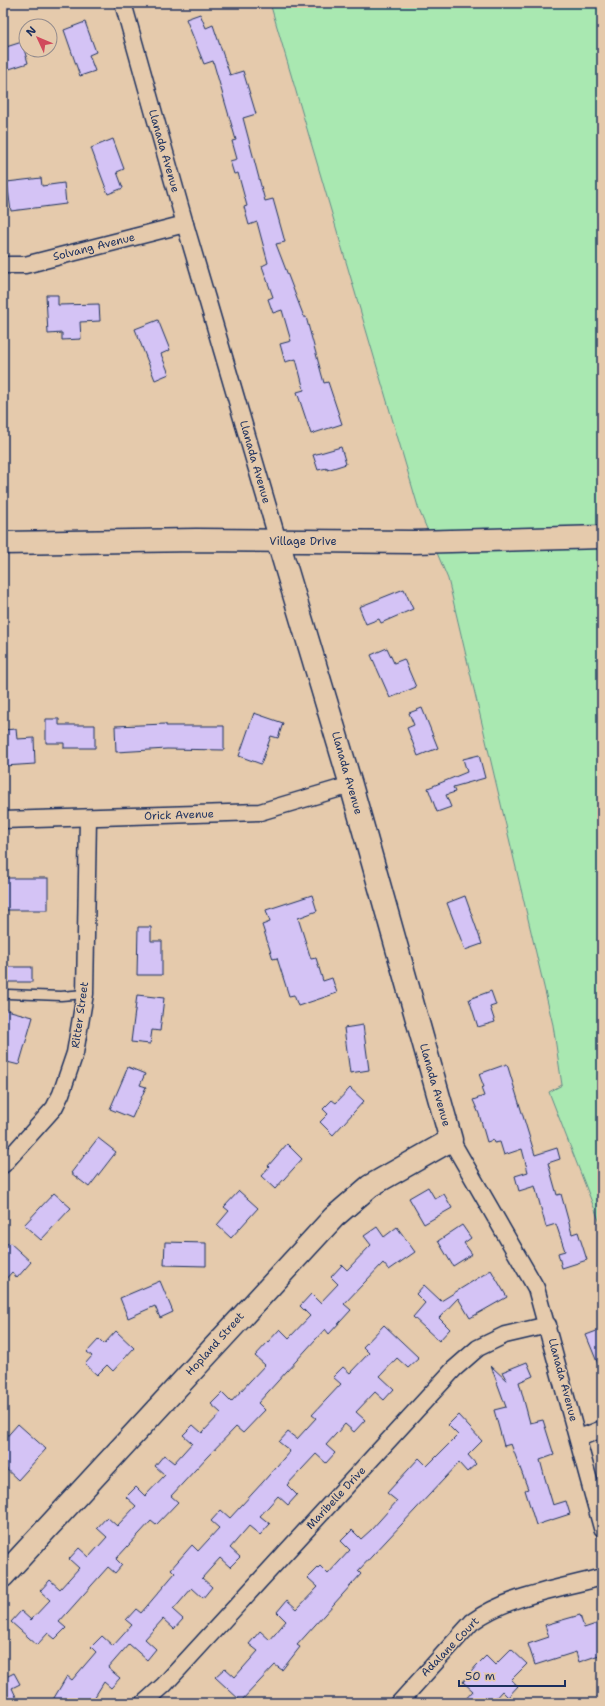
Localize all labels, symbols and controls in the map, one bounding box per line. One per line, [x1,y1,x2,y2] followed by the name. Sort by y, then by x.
[18,18,58,58] north arrow
[23,23,40,40] text: N
[145,108,183,194] street label: Llanada Avenue
[51,230,137,264] street label: Solvang Avenue
[236,419,274,505] street label: Llanada Avenue
[269,534,337,549] street label: Village Drive
[328,730,366,816] street label: Llanada Avenue
[144,806,214,824] street label: Orick Avenue
[68,981,92,1049] street label: Ritter Street
[416,1042,454,1128] street label: Llanada Avenue
[182,1309,248,1379] street label: Hopland Street
[545,1337,581,1423] street label: Llanada Avenue
[303,1463,369,1533] street label: Maribelle Drive
[418,1614,483,1680] street label: Adalane Court
[459,1662,565,1688] scale bar
[465,1668,495,1684] text: 50 m

